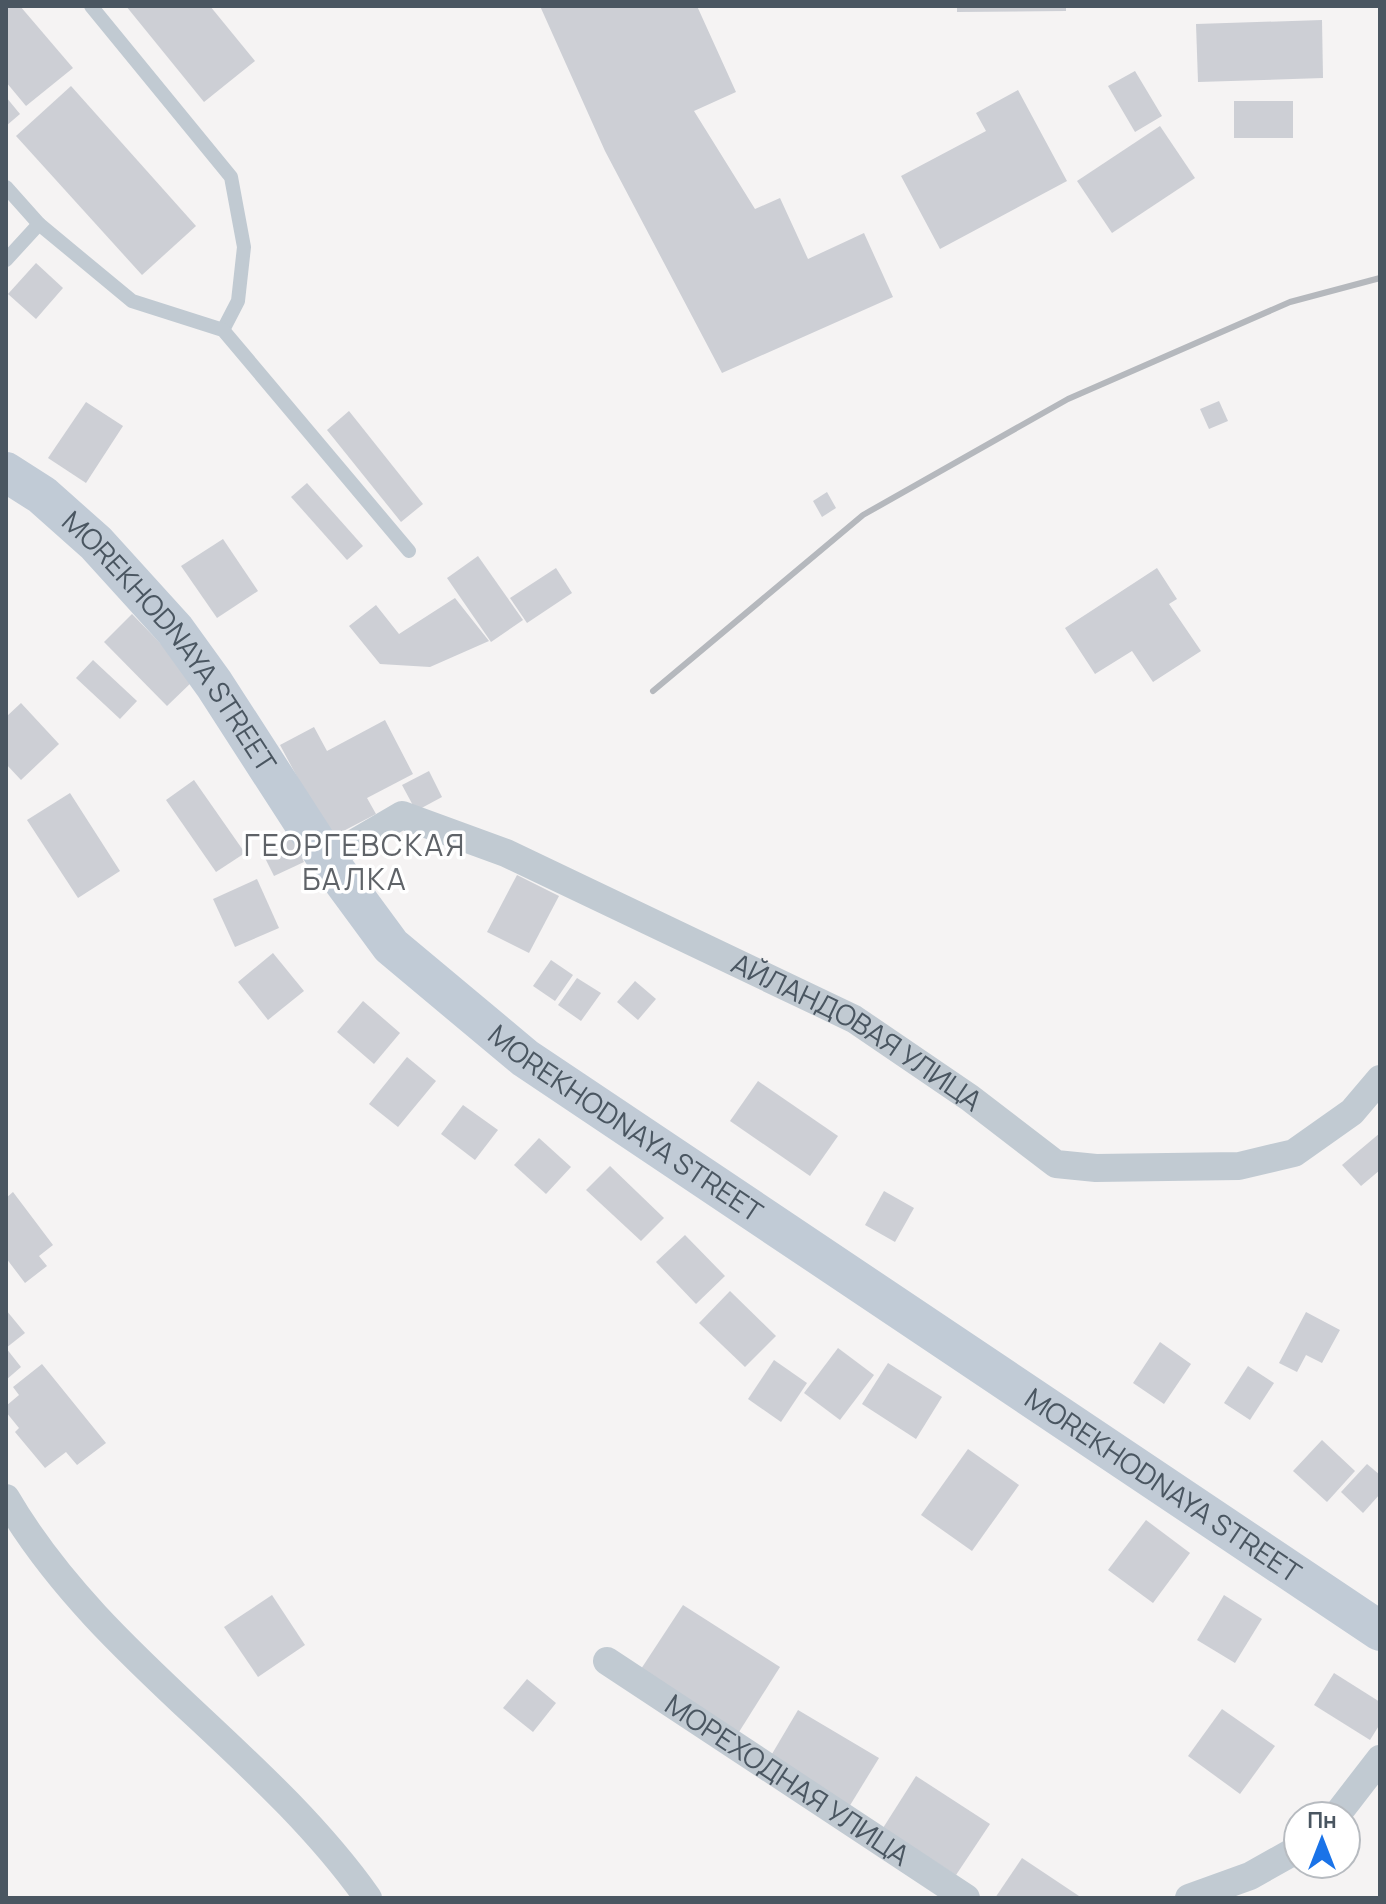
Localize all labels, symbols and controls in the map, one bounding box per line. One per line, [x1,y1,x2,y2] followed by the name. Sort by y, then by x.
[55,502,286,779] street label: MOREKHODNAYA STREET
[244,824,466,899] district label: ГЕОРГЕВСКАЯ БАЛКА
[726,943,991,1119] street label: АЙЛАНДОВАЯ УЛИЦА
[481,1015,771,1230] street label: MOREKHODNAYA STREET
[1018,1379,1309,1591] street label: MOREKHODNAYA STREET
[658,1685,918,1874] street label: МОРЕХОДНАЯ УЛИЦА
[1282,1800,1362,1880] north arrow
[1307,1805,1337,1835] text: Пн

